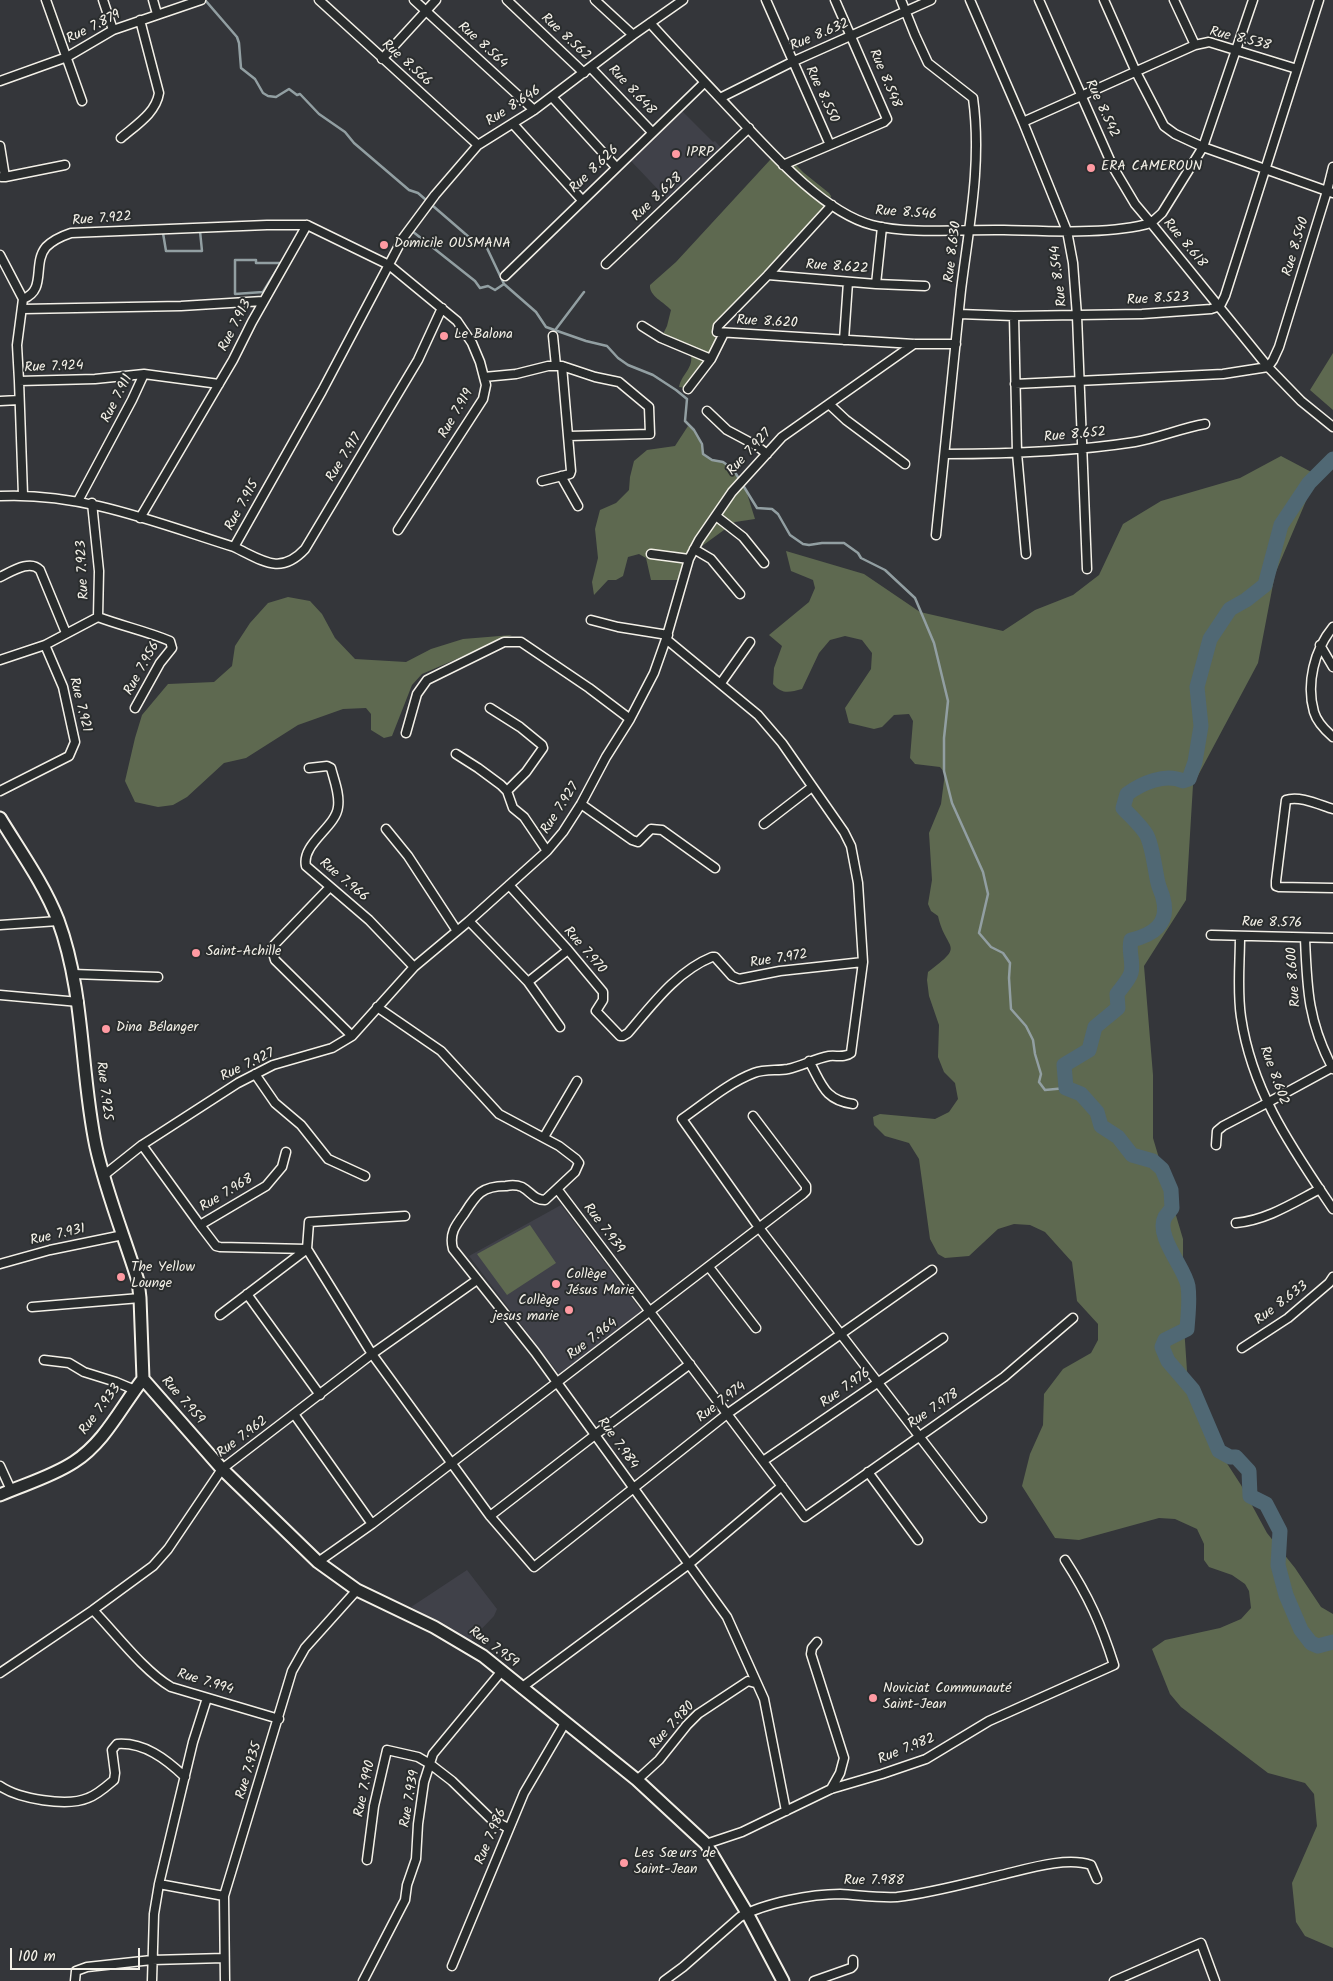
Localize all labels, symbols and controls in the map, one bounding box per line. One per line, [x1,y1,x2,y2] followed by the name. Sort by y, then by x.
[64,7,124,49] street label: Rue 7.879
[537,11,593,65] street label: Rue 8.562
[788,16,852,56] street label: Rue 8.632
[453,19,511,73] street label: Rue 8.564
[1208,24,1272,56] street label: Rue 8.538
[377,37,435,91] street label: Rue 8.566
[864,47,904,111] street label: Rue 8.548
[604,62,658,120] street label: Rue 8.648
[801,64,841,126] street label: Rue 8.550
[1080,77,1122,141] street label: Rue 8.542
[483,83,545,131] street label: Rue 8.646
[567,142,623,198] street label: Rue 8.626
[686,146,714,162] place label: IPRP
[670,148,682,160] marker: IPRP
[1101,160,1202,176] place label: ERA CAMEROUN
[1085,162,1097,174] marker: ERA CAMEROUN
[629,170,687,226] street label: Rue 8.628
[875,203,937,225] street label: Rue 8.546
[72,210,132,230] street label: Rue 7.922
[1280,215,1314,279] street label: Rue 8.540
[1159,216,1209,272] street label: Rue 8.618
[942,221,966,283] street label: Rue 8.630
[394,237,511,253] place label: Domicile OUSMANA
[378,239,390,251] marker: Domicile OUSMANA
[1048,244,1072,308] street label: Rue 8.544
[805,257,869,279] street label: Rue 8.622
[1126,290,1190,310] street label: Rue 8.523
[216,297,256,355] street label: Rue 7.913
[736,313,798,333] street label: Rue 8.620
[454,328,513,344] place label: Le Balona
[438,330,450,342] marker: Le Balona
[24,359,84,377] street label: Rue 7.924
[99,372,137,426] street label: Rue 7.911
[436,386,478,442] street label: Rue 7.919
[1043,425,1107,447] street label: Rue 8.652
[724,426,776,480] street label: Rue 7.927
[323,431,367,485] street label: Rue 7.917
[222,478,264,534] street label: Rue 7.915
[74,540,94,600] street label: Rue 7.923
[121,639,165,699] street label: Rue 7.956
[64,676,94,734] street label: Rue 7.921
[538,780,584,838] street label: Rue 7.927
[315,856,371,906] street label: Rue 7.966
[1242,915,1302,933] street label: Rue 8.576
[559,924,609,978] street label: Rue 7.970
[206,945,281,961] place label: Saint-Achille
[1285,946,1305,1008] street label: Rue 8.600
[190,947,202,959] marker: Saint-Achille
[749,947,809,973] street label: Rue 7.972
[116,1021,198,1037] place label: Dina Bélanger
[100,1023,112,1035] marker: Dina Bélanger
[1255,1044,1291,1108] street label: Rue 8.602
[218,1046,278,1086] street label: Rue 7.927
[91,1061,115,1121] street label: Rue 7.925
[197,1171,257,1217] street label: Rue 7.968
[579,1201,627,1257] street label: Rue 7.939
[29,1222,87,1250] street label: Rue 7.931
[131,1261,195,1294] place label: The Yellow Lounge
[566,1268,635,1300] place label: Collège Jésus Marie
[115,1271,127,1283] marker: The Yellow Lounge
[550,1278,562,1290] marker: Collège Jésus Marie
[1252,1279,1312,1329] street label: Rue 8.633
[493,1294,559,1326] place label: Collège jesus marie
[563,1304,575,1316] marker: Collège jesus marie
[564,1316,622,1364] street label: Rue 7.964
[818,1366,874,1412] street label: Rue 7.976
[157,1374,207,1428] street label: Rue 7.959
[694,1379,750,1427] street label: Rue 7.974
[76,1381,126,1439] street label: Rue 7.933
[905,1387,963,1433] street label: Rue 7.978
[214,1413,272,1463] street label: Rue 7.962
[593,1415,641,1473] street label: Rue 7.984
[465,1624,521,1672] street label: Rue 7.959
[175,1666,235,1700] street label: Rue 7.994
[883,1682,1011,1714] place label: Noviciat Communauté Saint-Jean
[867,1692,879,1704] marker: Noviciat Communauté Saint-Jean
[647,1699,699,1753] street label: Rue 7.980
[876,1731,938,1769] street label: Rue 7.982
[233,1740,267,1802] street label: Rue 7.935
[352,1759,380,1819] street label: Rue 7.990
[398,1769,424,1829] street label: Rue 7.939
[473,1806,511,1868] street label: Rue 7.986
[634,1847,716,1880] place label: Les Sœurs de Saint-Jean
[618,1857,630,1869] marker: Les Sœurs de Saint-Jean
[844,1874,904,1890] street label: Rue 7.988
[12,1938,142,1970] scale bar
[18,1945,56,1969] text: 100 m

